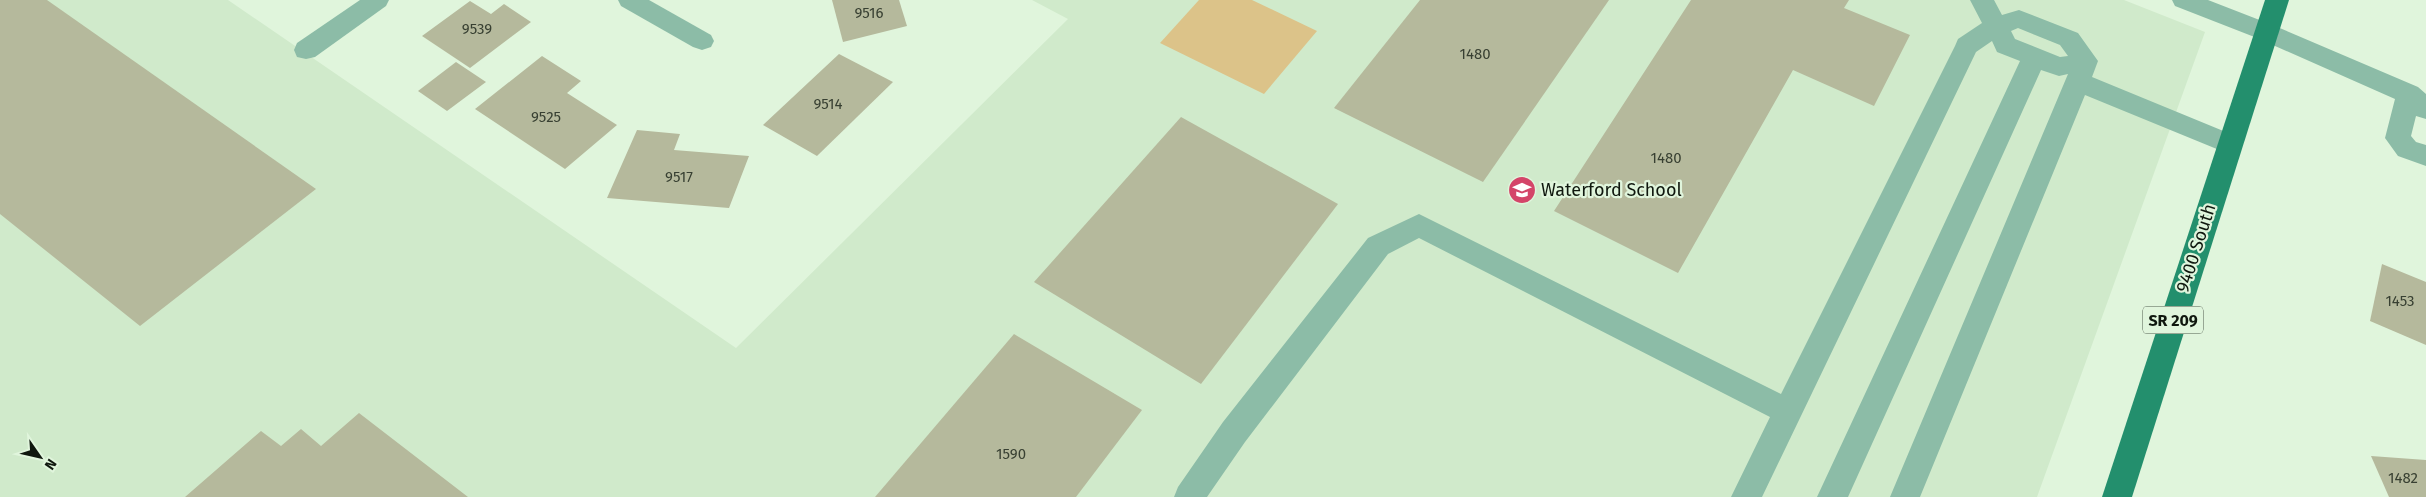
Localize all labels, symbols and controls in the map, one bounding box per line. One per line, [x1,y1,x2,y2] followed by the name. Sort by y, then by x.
[854,4,884,22] house number: 9516
[462,20,492,38] house number: 9539
[1459,45,1491,63] house number: 1480
[813,95,843,113] house number: 9514
[531,108,561,126] house number: 9525
[1650,149,1682,167] house number: 1480
[665,168,693,186] house number: 9517
[1507,175,1537,205] school or university icon: Waterford School
[1541,179,1682,201] place label: Waterford School
[2171,201,2221,295] street label: 9400 South
[2385,292,2415,310] house number: 1453
[2143,306,2203,334] road number: SR 209
[15,432,65,482] north arrow
[996,445,1026,463] house number: 1590
[41,455,60,473] text: N
[2388,469,2418,487] house number: 1482

